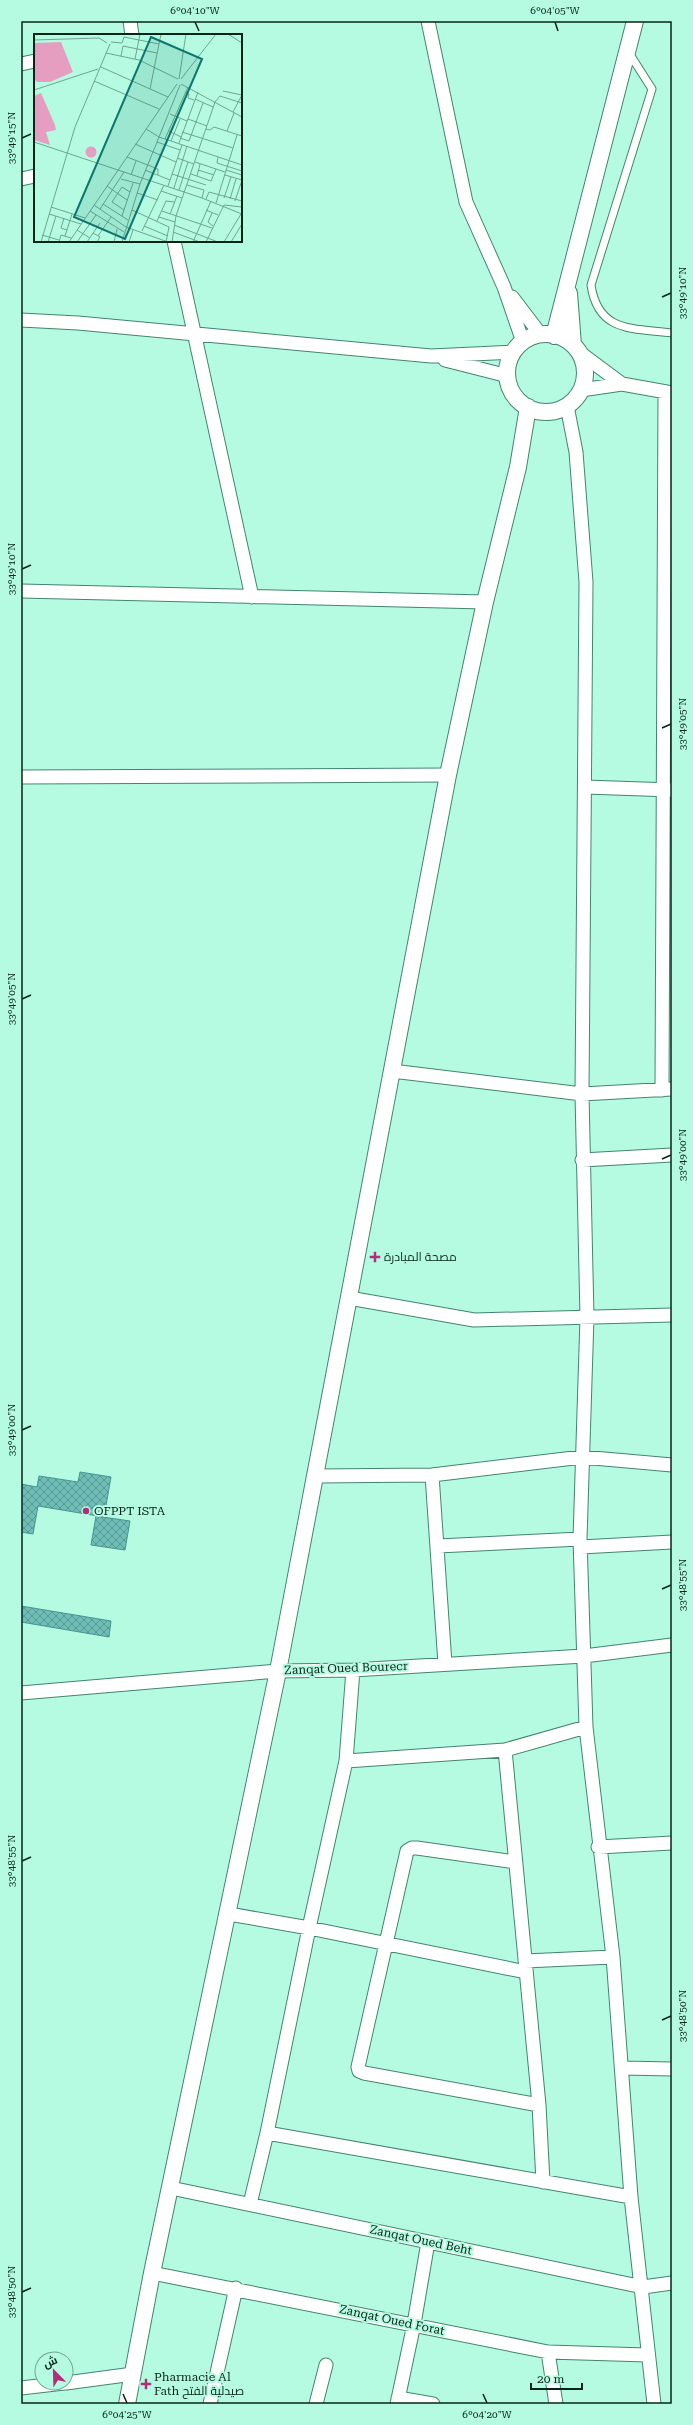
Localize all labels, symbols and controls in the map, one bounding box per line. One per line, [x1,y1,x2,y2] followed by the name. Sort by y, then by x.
[170,5,221,16] text: 6°04'10"W
[530,5,581,16] text: 6°04'05"W
[34,34,242,242] inset map
[6,112,17,164] text: 33°49'15"N
[677,267,688,319] text: 33°49'10"N
[6,543,17,595] text: 33°49'10"N
[677,698,688,750] text: 33°49'05"N
[6,973,17,1025] text: 33°49'05"N
[677,1129,688,1181] text: 33°49'00"N
[384,1250,457,1264] place label: مصحة المبادرة
[369,1251,381,1263] marker: مصحة المبادرة
[6,1404,17,1456] text: 33°49'00"N
[94,1504,166,1518] place label: OFPPT ISTA
[81,1506,91,1516] marker: OFPPT ISTA
[677,1559,688,1611] text: 33°48'55"N
[284,1659,408,1677] street label: Zanqat Oued Bourecr
[6,1835,17,1887] text: 33°48'55"N
[677,1990,688,2042] text: 33°48'50"N
[369,2222,474,2258] street label: Zanqat Oued Beht
[6,2266,17,2318] text: 33°48'50"N
[338,2302,446,2338] street label: Zanqat Oued Forat
[34,2351,74,2391] north arrow
[41,2354,59,2371] text: ش
[531,2365,582,2391] scale bar
[154,2370,244,2399] place label: Pharmacie Al Fath صيدلية الفتح
[537,2372,564,2386] text: 20 m
[141,2379,151,2389] marker: Pharmacie Al Fath صيدلية الفتح
[102,2409,153,2420] text: 6°04'25"W
[462,2409,513,2420] text: 6°04'20"W

